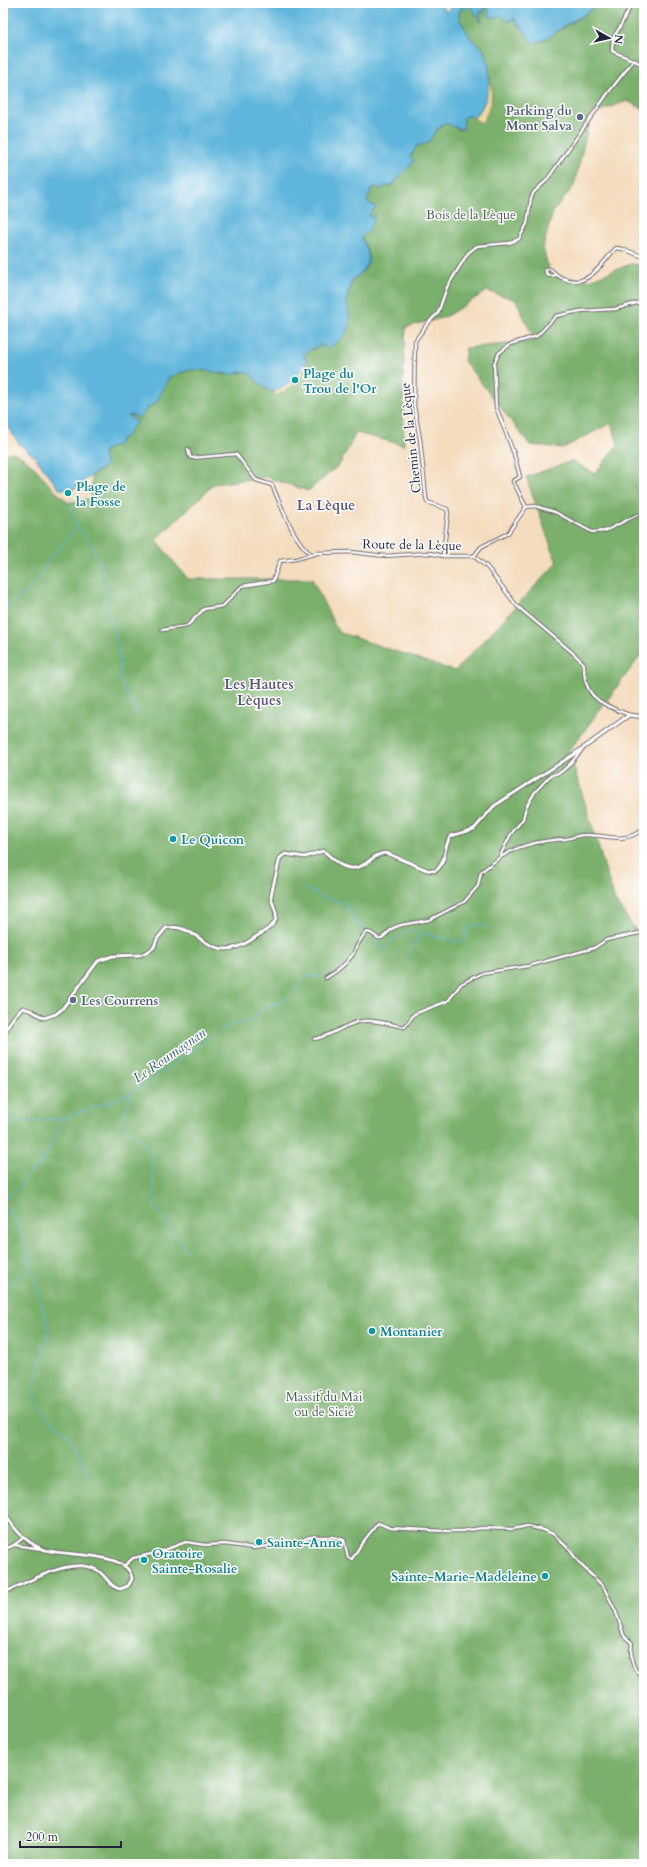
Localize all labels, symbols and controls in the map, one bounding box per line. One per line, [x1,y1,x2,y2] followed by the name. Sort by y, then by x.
[589,18,629,58] north arrow
[610,34,626,46] text: N
[506,102,573,135] place label: Parking du Mont Salva
[575,112,585,122] marker: Parking du Mont Salva
[426,206,516,224] park label: Bois de la Lèque
[303,365,377,398] place label: Plage du Trou de l'Or
[290,375,300,385] marker: Plage du Trou de l'Or
[396,382,426,494] street label: Chemin de la Lèque
[76,478,126,511] place label: Plage de la Fosse
[63,488,73,498] marker: Plage de la Fosse
[297,496,355,515] district label: La Lèque
[362,535,462,555] street label: Route de la Lèque
[224,675,294,710] district label: Les Hautes Lèques
[181,831,245,849] place label: Le Quicon
[168,834,178,844] marker: Le Quicon
[81,992,159,1010] place label: Les Courrens
[68,995,78,1005] marker: Les Courrens
[129,1023,209,1087] water label: Le Roumagnan
[380,1323,443,1341] place label: Montanier
[367,1326,377,1336] marker: Montanier
[286,1388,363,1421] park label: Massif du Mai ou de Sicié
[267,1534,343,1552] place label: Sainte-Anne
[254,1537,264,1547] marker: Sainte-Anne
[152,1545,237,1578] place label: Oratoire Sainte-Rosalie
[139,1555,149,1565] marker: Oratoire Sainte-Rosalie
[391,1568,537,1586] place label: Sainte-Marie-Madeleine
[540,1571,550,1581] marker: Sainte-Marie-Madeleine
[20,1823,121,1849] scale bar
[26,1829,59,1845] text: 200 m

